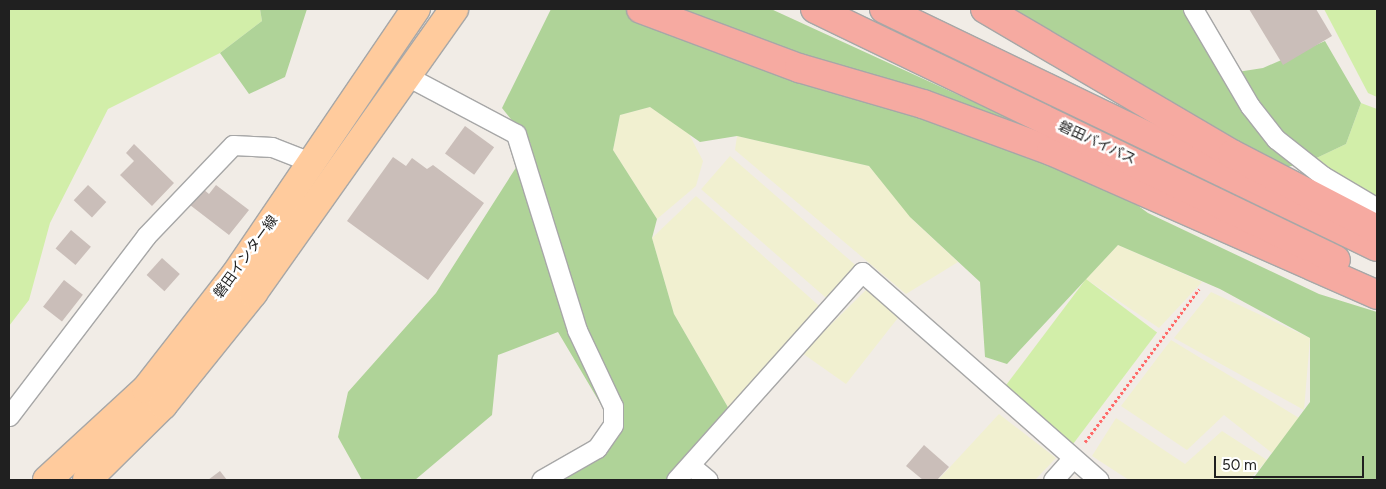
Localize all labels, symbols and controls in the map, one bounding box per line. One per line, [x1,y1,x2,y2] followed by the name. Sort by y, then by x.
[1055,118,1139,168] street label: 磐田バイパス
[210,212,282,302] street label: 磐田インター線
[1216,446,1366,478] scale bar
[1222,456,1257,474] text: 50 m

